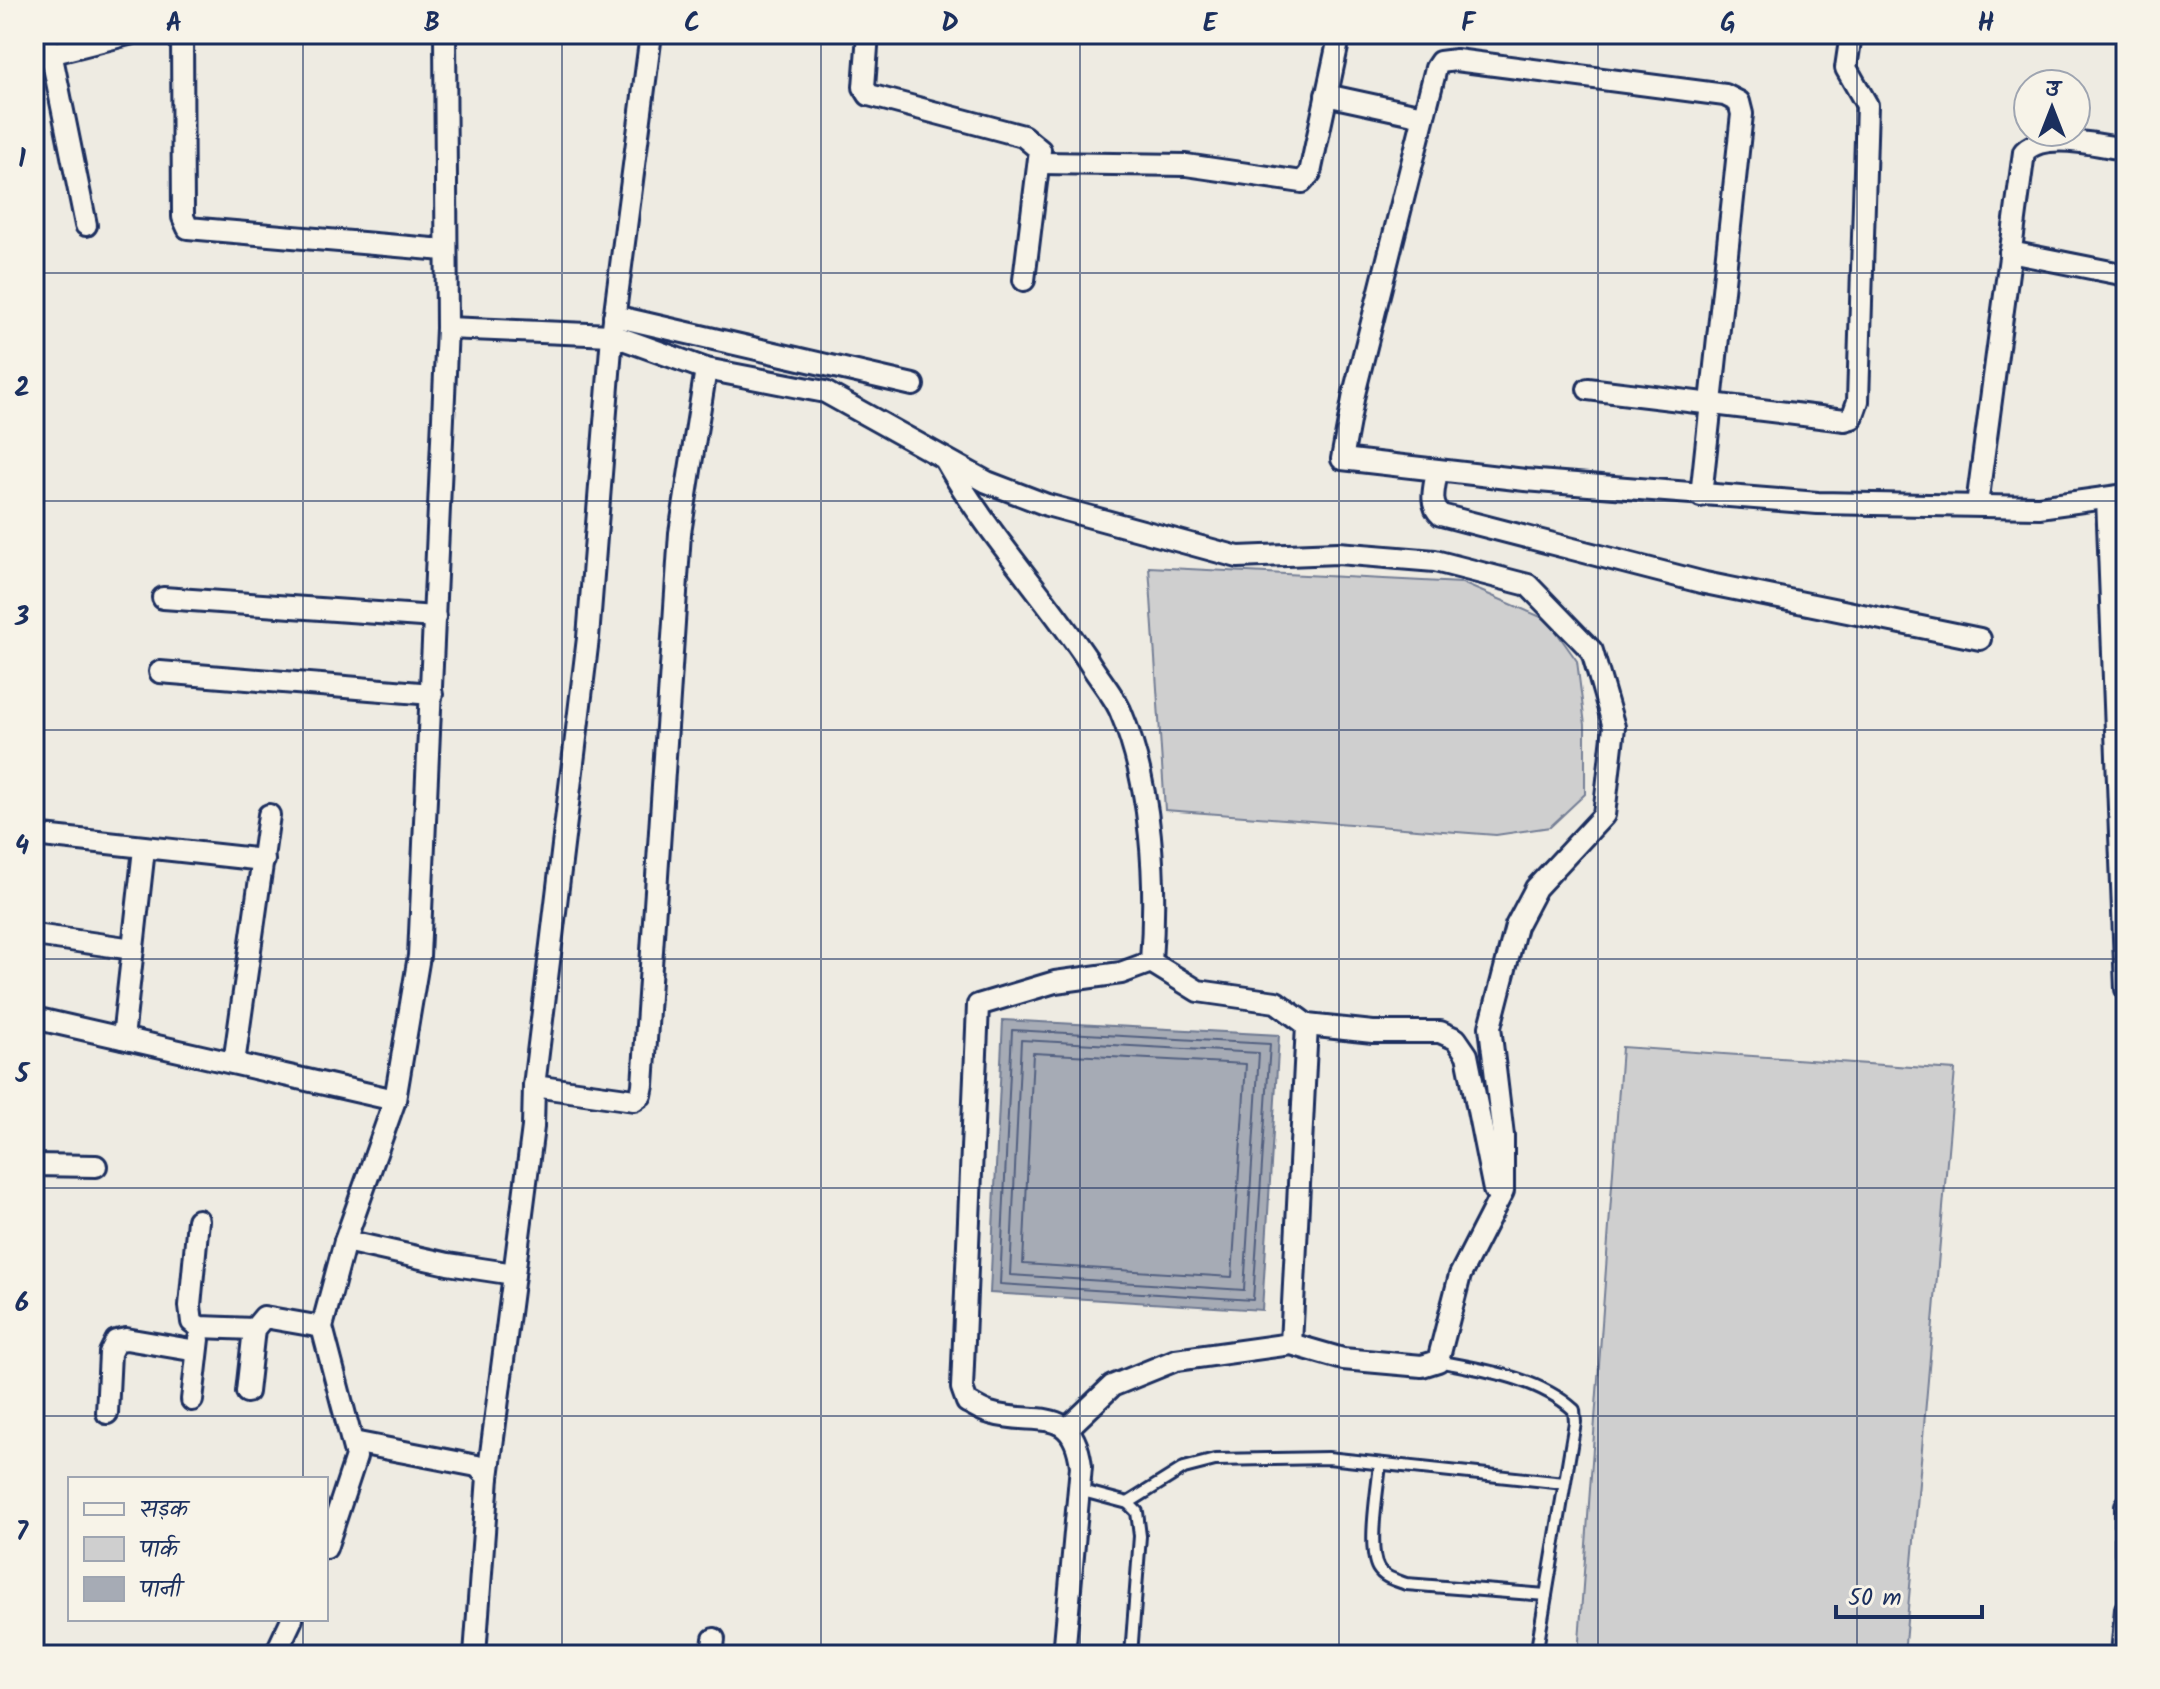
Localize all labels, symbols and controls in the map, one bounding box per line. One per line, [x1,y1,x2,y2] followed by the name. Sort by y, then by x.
[166,3,182,45] text: A
[424,3,440,45] text: B
[684,3,700,45] text: C
[941,3,959,45] text: D
[1203,3,1219,45] text: E
[1461,3,1477,45] text: F
[1720,3,1736,45] text: G
[1978,3,1995,45] text: H
[2012,68,2092,148] north arrow
[2045,73,2063,108] text: उ
[18,139,26,181] text: 1
[14,368,30,410] text: 2
[14,597,29,639] text: 3
[15,826,29,868] text: 4
[14,1054,30,1096] text: 5
[15,1283,29,1325] text: 6
[68,1477,328,1621] legend
[140,1491,191,1530] text: सड़क
[16,1512,29,1554] text: 7
[139,1531,180,1570] text: पार्क
[1836,1569,1982,1619] scale bar
[139,1571,186,1610] text: पानी
[1848,1579,1902,1618] text: 50 m

